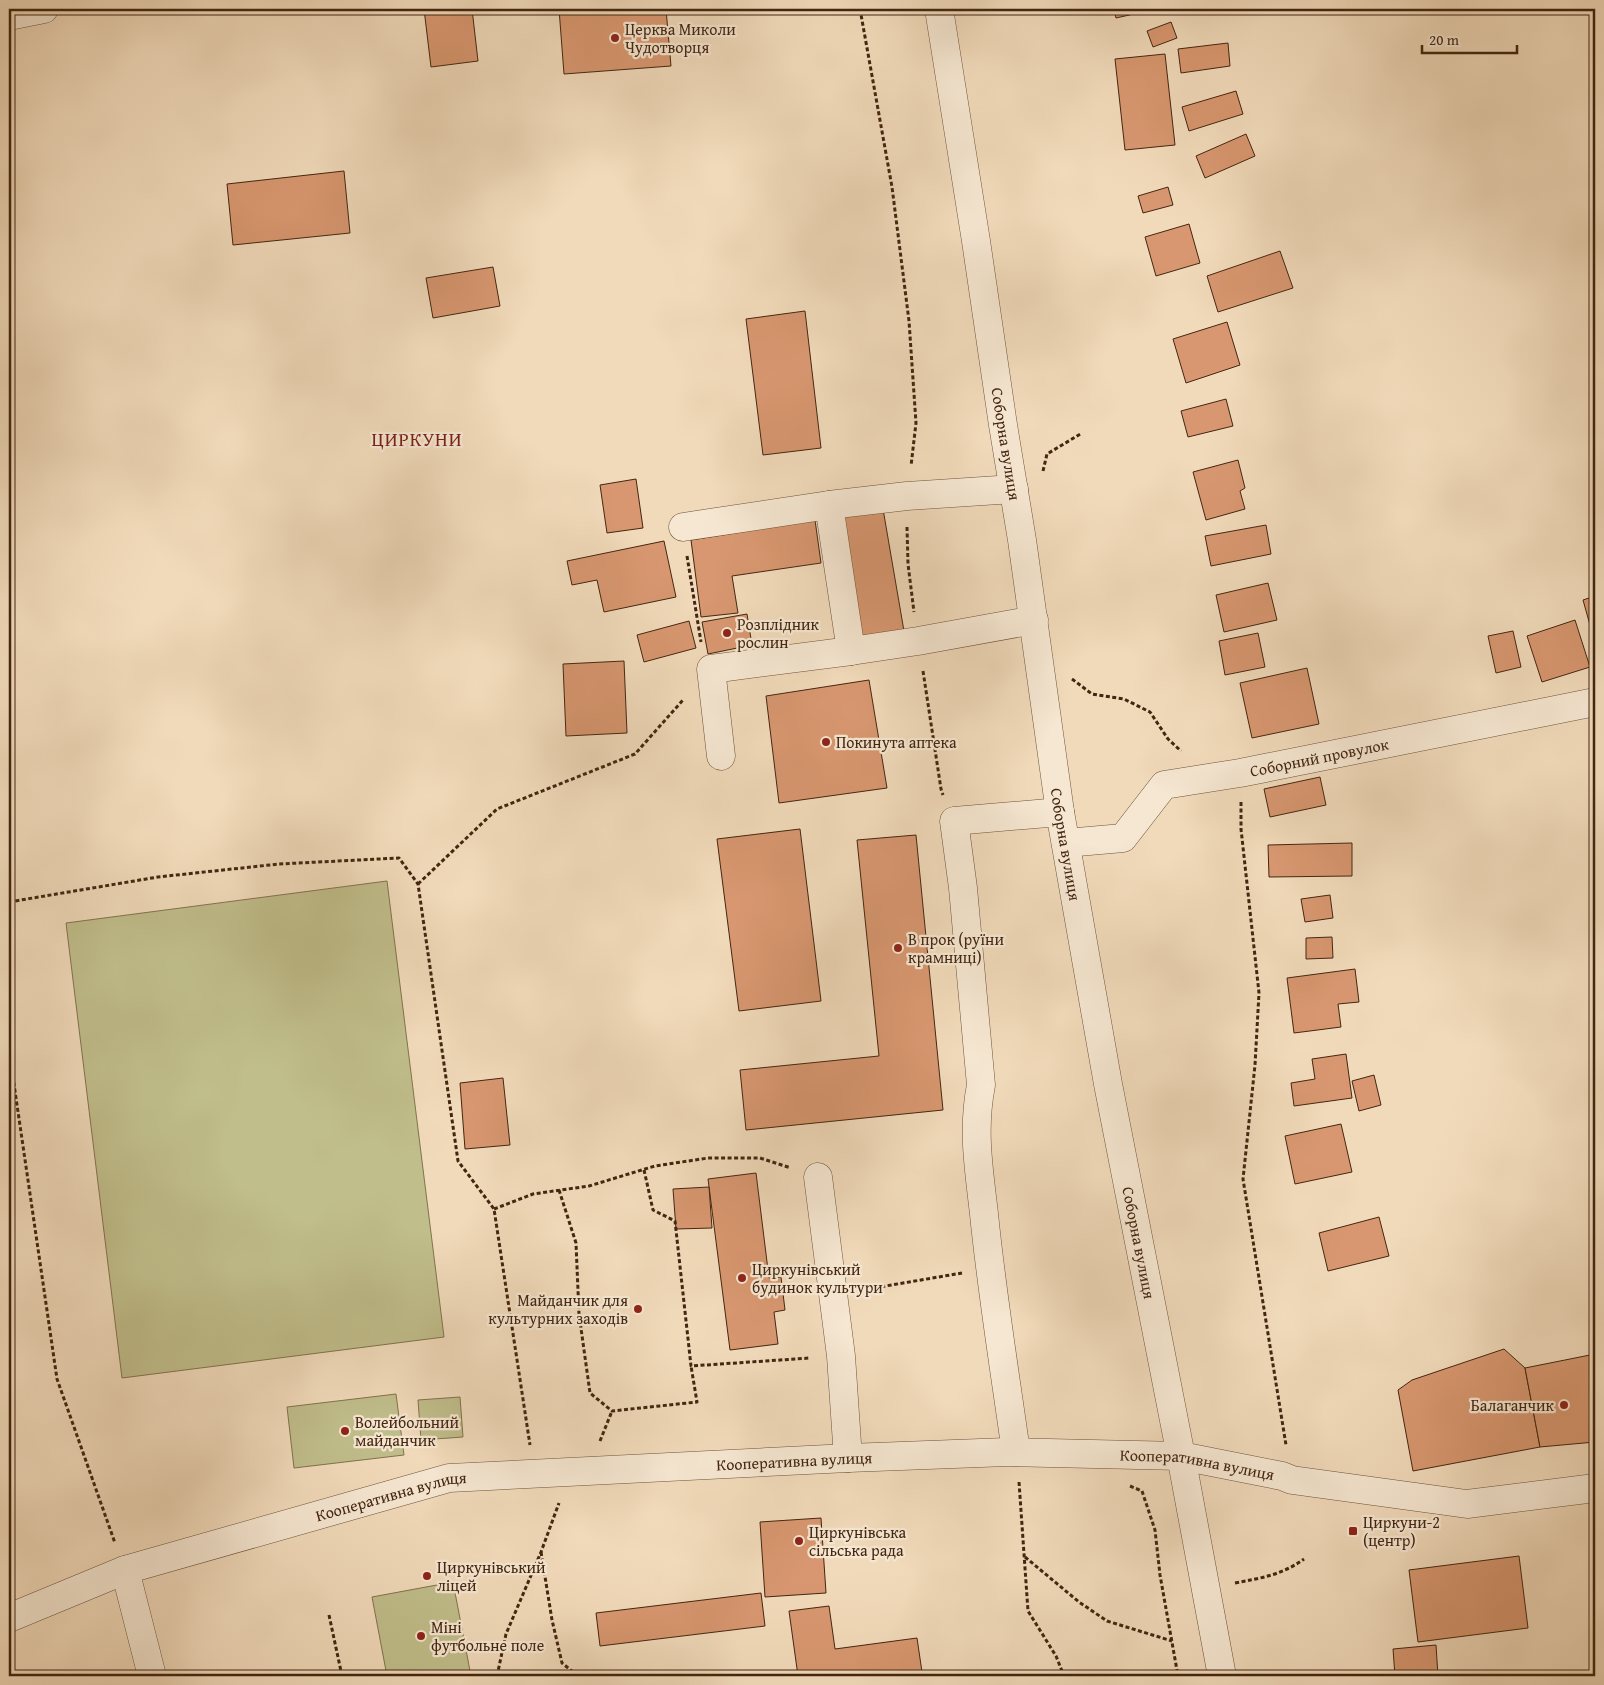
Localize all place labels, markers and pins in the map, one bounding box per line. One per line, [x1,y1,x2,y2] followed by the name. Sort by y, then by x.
[625,17,736,59] place label: Церква Миколи Чудотворця
[609,32,621,44] marker: Церква Миколи Чудотворця
[737,612,820,654] place label: Розплідник рослин
[721,627,733,639] marker: Розплідник рослин
[836,730,957,754] place label: Покинута аптека
[820,736,832,748] marker: Покинута аптека
[908,927,1004,969] place label: В прок (руїни крамниці)
[892,942,904,954] marker: В прок (руїни крамниці)
[752,1257,883,1299] place label: Циркунівський будинок культури
[736,1272,748,1284] marker: Циркунівський будинок культури
[488,1288,628,1330] place label: Майданчик для культурних заходів
[632,1303,644,1315] marker: Майданчик для культурних заходів
[1471,1393,1555,1417] place label: Балаганчик
[1558,1399,1570,1411] marker: Балаганчик
[355,1410,460,1452] place label: Волейбольний майданчик
[339,1425,351,1437] marker: Волейбольний майданчик
[1363,1510,1440,1552] place label: Циркуни-2 (центр)
[809,1520,907,1562] place label: Циркунівська сільська рада
[1347,1525,1359,1537] marker: Циркуни-2 (центр)
[793,1535,805,1547] marker: Циркунівська сільська рада
[437,1555,546,1597] place label: Циркунівський ліцей
[421,1570,433,1582] marker: Циркунівський ліцей
[431,1615,544,1657] place label: Міні футбольне поле
[415,1630,427,1642] marker: Міні футбольне поле

